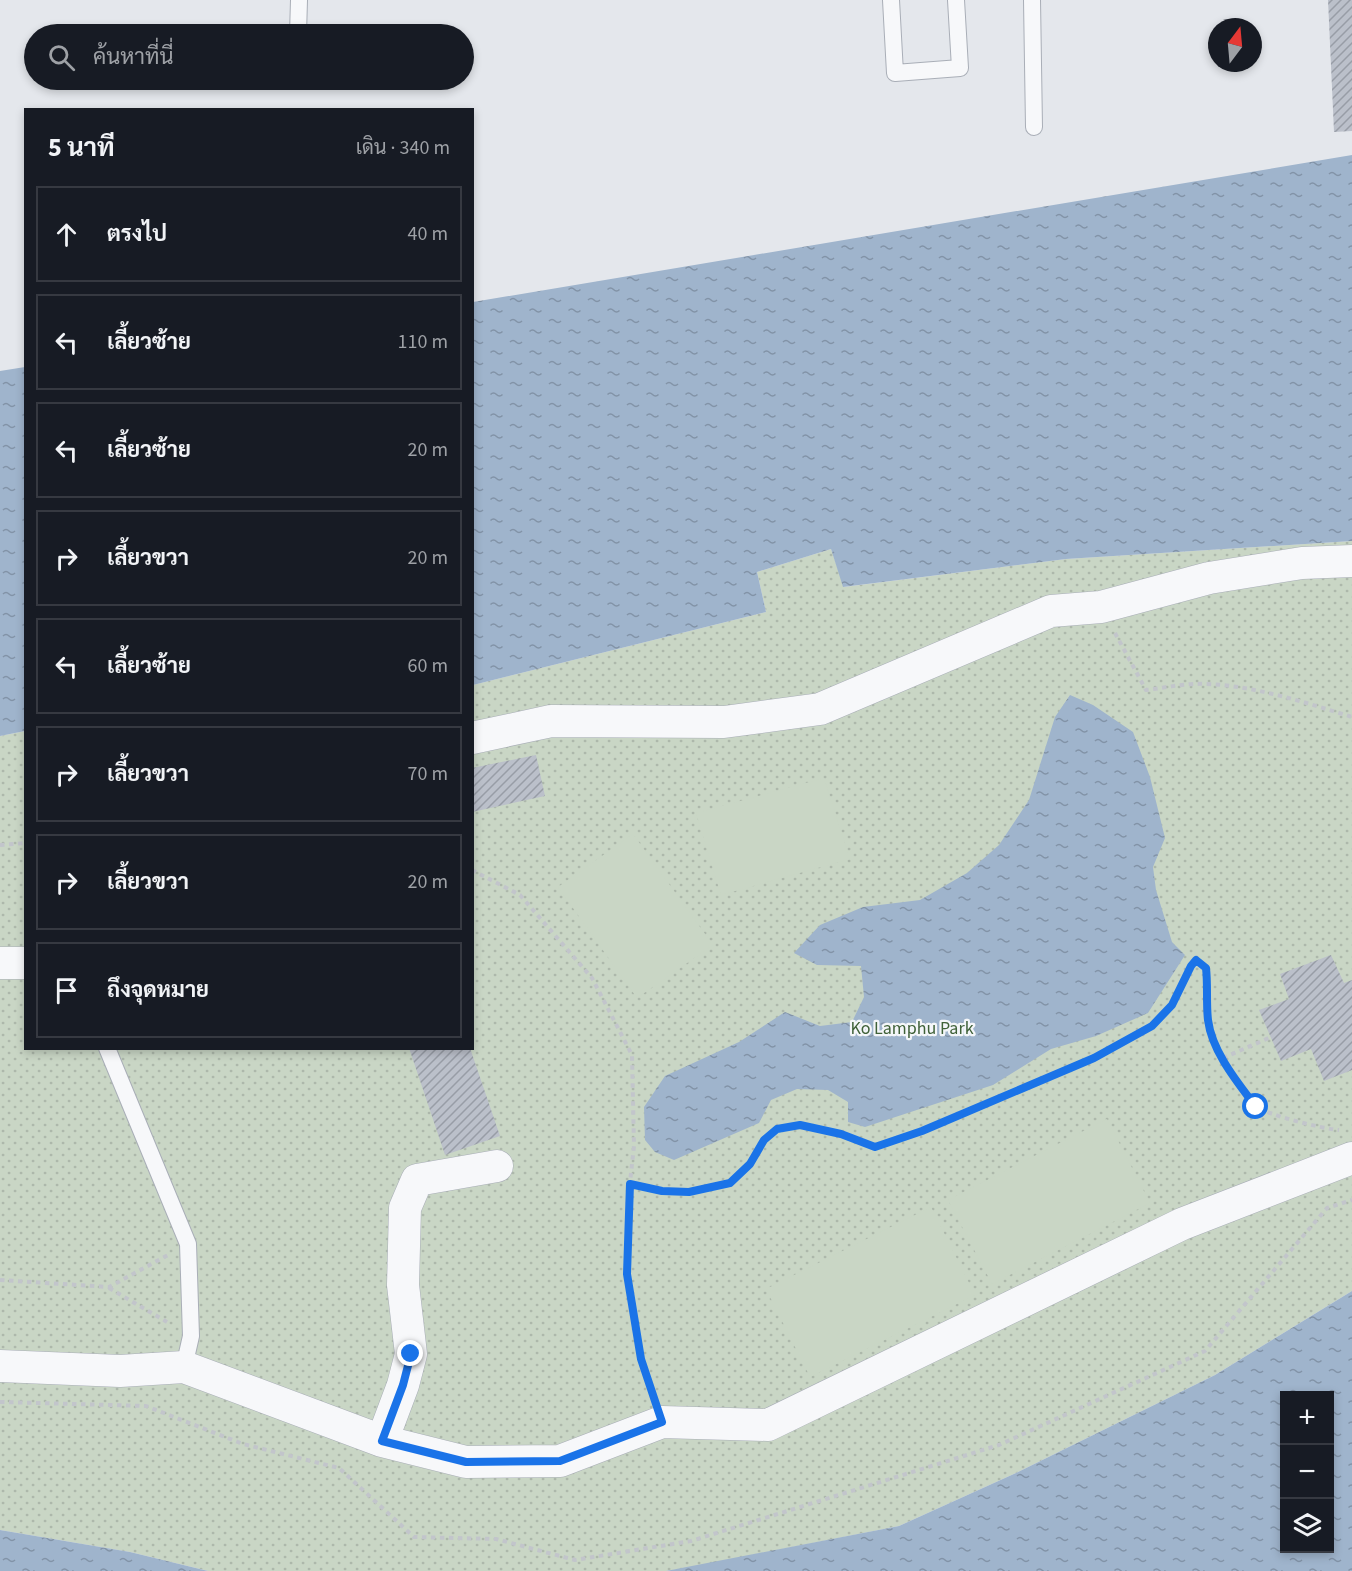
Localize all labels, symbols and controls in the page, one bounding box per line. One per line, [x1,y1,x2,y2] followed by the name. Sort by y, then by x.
[1208,18,1262,72] north arrow
[24,24,474,90] search box
[45,41,78,74] icon: search
[93,41,173,73] text: ค้นหาที่นี่
[48,129,115,166] text: 5 นาที
[356,134,450,162] text: เดิน · 340 m
[50,218,83,251] icon: ahead
[107,218,167,250] text: ตรงไป
[408,220,448,248] text: 40 m
[50,326,83,359] icon: left
[107,326,191,358] text: เลี้ยวซ้าย
[398,328,448,356] text: 110 m
[50,434,83,467] icon: left
[107,434,191,466] text: เลี้ยวซ้าย
[408,436,448,464] text: 20 m
[50,542,83,575] icon: right
[107,542,189,574] text: เลี้ยวขวา
[408,544,448,572] text: 20 m
[50,650,83,683] icon: left
[107,650,191,682] text: เลี้ยวซ้าย
[408,652,448,680] text: 60 m
[50,758,83,791] icon: right
[107,758,189,790] text: เลี้ยวขวา
[408,760,448,788] text: 70 m
[50,866,83,899] icon: right
[107,866,189,898] text: เลี้ยวขวา
[408,868,448,896] text: 20 m
[50,974,83,1007] icon: arrive
[107,974,209,1006] text: ถึงจุดหมาย
[850,1016,974,1041] park label: Ko Lamphu Park
[1242,1093,1268,1119] route start
[397,1340,423,1366] route end
[1280,1391,1334,1553] map controls
[1280,1391,1334,1445] button: +
[1280,1445,1334,1499] button: −
[1280,1499,1334,1553] button: layers

